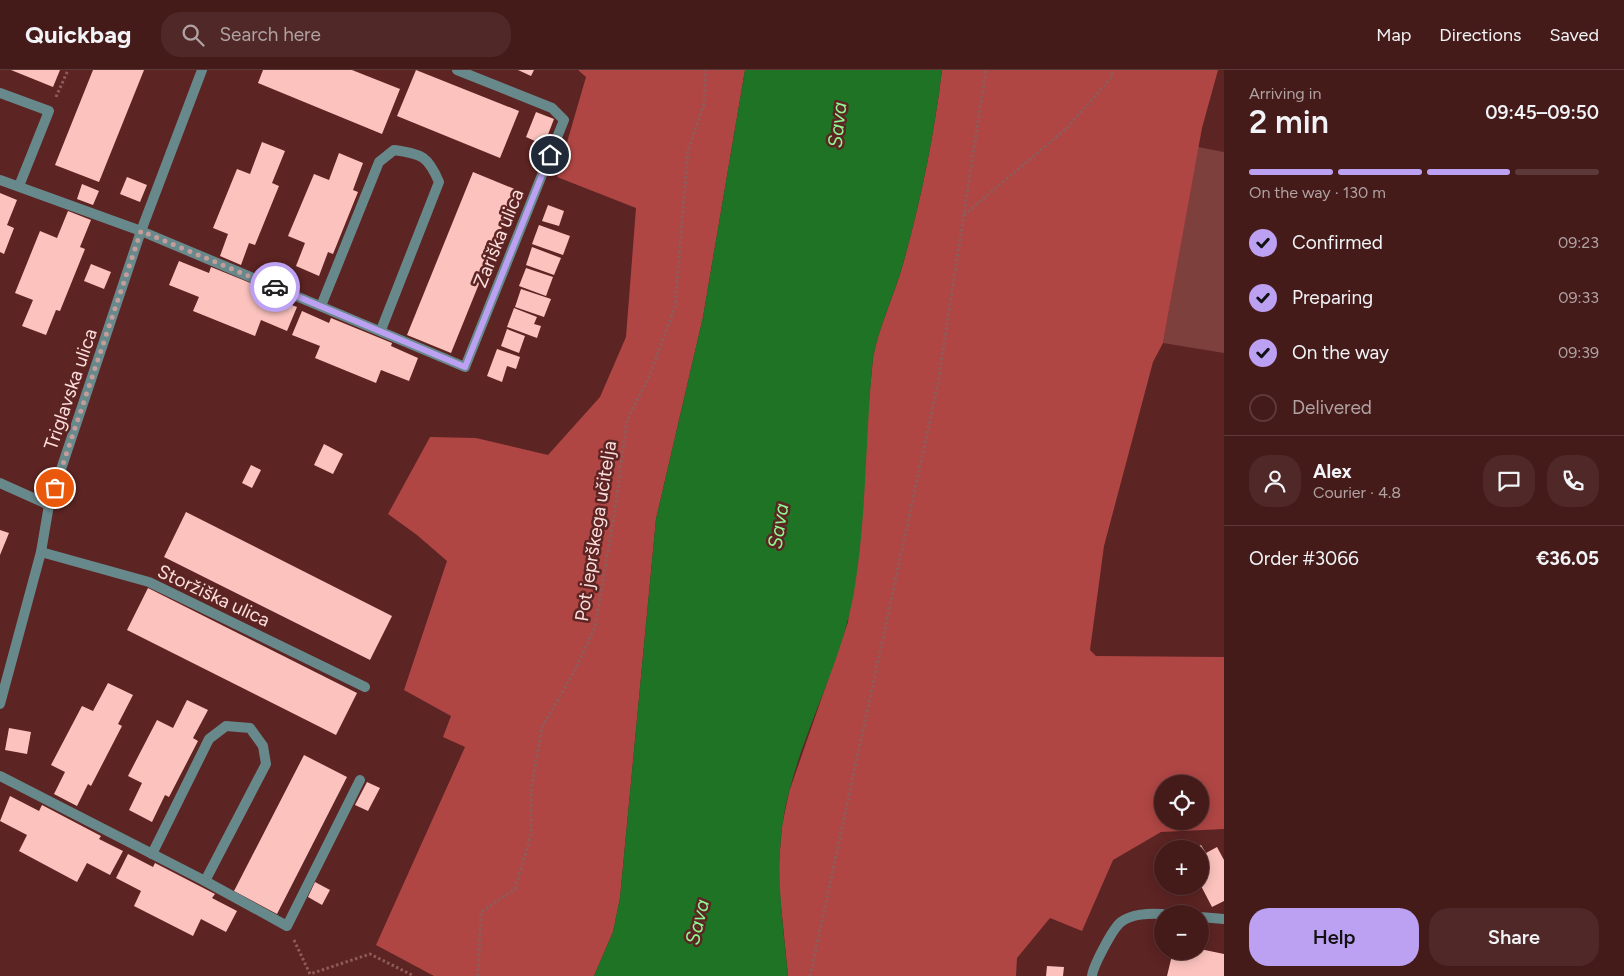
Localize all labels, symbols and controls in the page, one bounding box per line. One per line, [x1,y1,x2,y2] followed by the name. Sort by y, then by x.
[161,12,511,57] search box
[25,20,131,49] text: Quickbag
[179,21,207,49] icon: search
[219,23,321,46] text: Search here
[1376,24,1411,46] text: Map
[1439,24,1521,46] text: Directions
[1549,24,1599,46] text: Saved
[1249,84,1321,103] text: Arriving in
[823,101,851,149] water label: Sava
[1485,101,1599,124] text: 09:45–09:50
[1249,103,1329,141] text: 2 min
[529,134,571,176] pin
[536,141,564,169] icon: home
[1249,183,1386,202] text: On the way · 130 m
[468,186,529,291] street label: Zariška ulica
[1249,229,1277,257] icon: check
[1292,231,1383,254] text: Confirmed
[1558,233,1599,252] text: 09:23
[250,262,300,312] courier
[261,273,289,301] icon: car
[1249,284,1277,312] icon: check
[1292,286,1373,309] text: Preparing
[1558,288,1599,307] text: 09:33
[39,326,102,453] street label: Triglavska ulica
[1249,339,1277,367] icon: check
[1292,341,1389,364] text: On the way
[1558,343,1599,362] text: 09:39
[1292,396,1372,419] text: Delivered
[570,439,621,623] street label: Pot jeprškega učitelja
[1249,455,1301,507] button: person
[1483,455,1535,507] button: chat
[1547,455,1599,507] button: phone
[1313,460,1352,483] text: Alex
[34,467,76,509] pin
[41,474,69,502] icon: bag
[1313,483,1401,502] text: Courier · 4.8
[763,501,793,551] water label: Sava
[1249,547,1359,570] text: Order #3066
[1536,547,1599,570] text: €36.05
[154,559,274,632] street label: Storžiška ulica
[1154,775,1209,960] map controls
[1154,775,1209,830] button: locate
[1154,840,1209,895] button: +
[680,897,714,947] water label: Sava
[1154,905,1209,960] button: −
[1249,908,1419,966] button: Help
[1429,908,1599,966] button: Share

